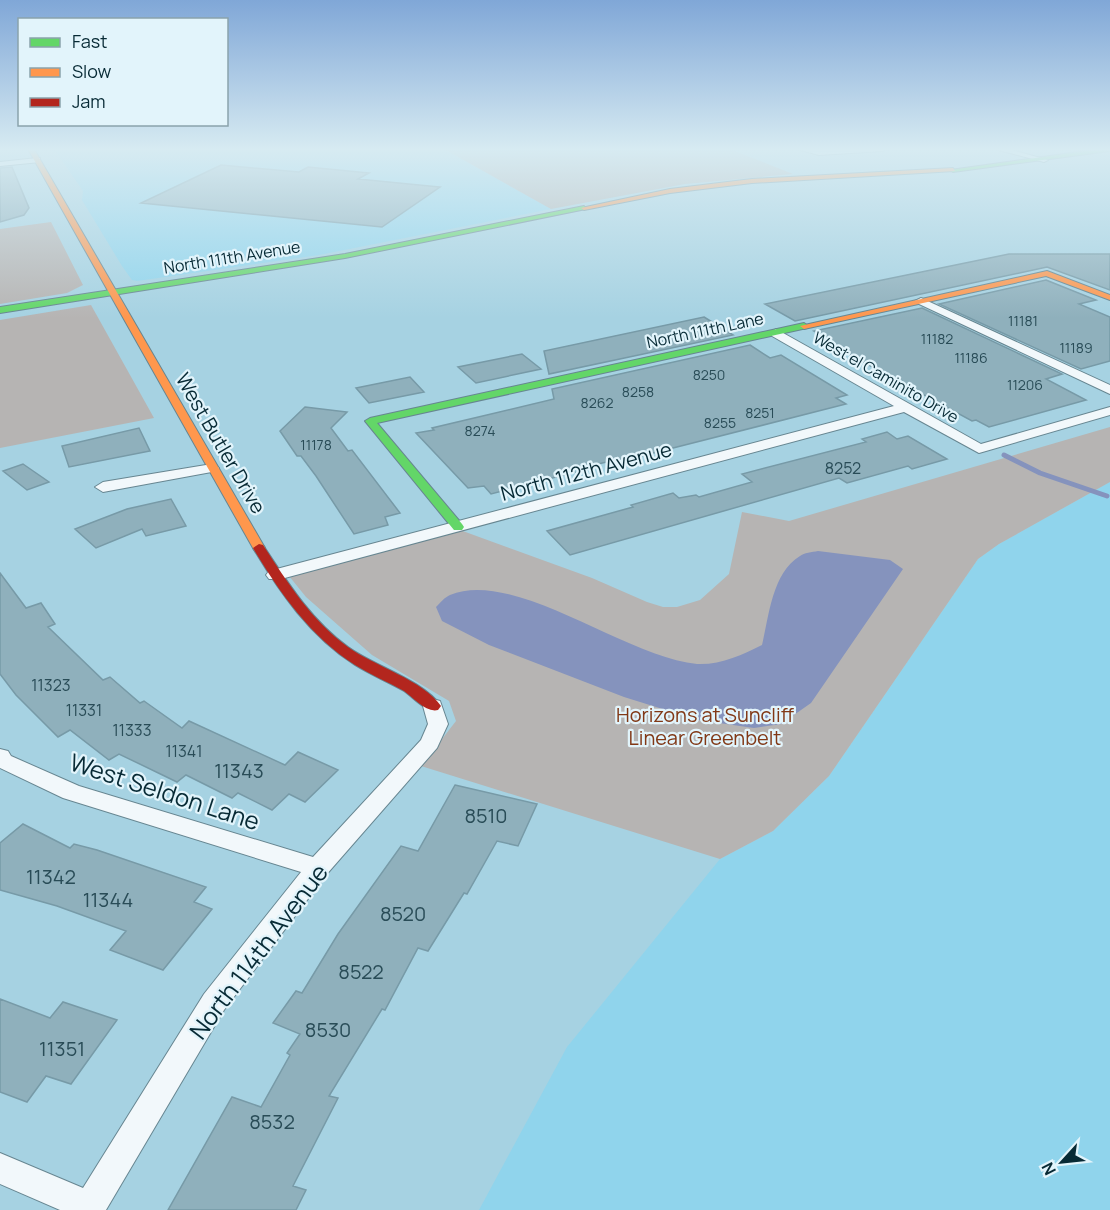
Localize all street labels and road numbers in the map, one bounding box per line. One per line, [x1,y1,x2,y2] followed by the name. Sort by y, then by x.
[162,235,302,279] street label: North 111th Avenue
[645,307,765,353] street label: North 111th Lane
[809,326,963,428] street label: West el Caminito Drive
[170,368,272,518] street label: West Butler Drive
[498,435,674,507] street label: North 112th Avenue
[66,745,264,837] street label: West Seldon Lane
[181,857,335,1045] street label: North 114th Avenue

